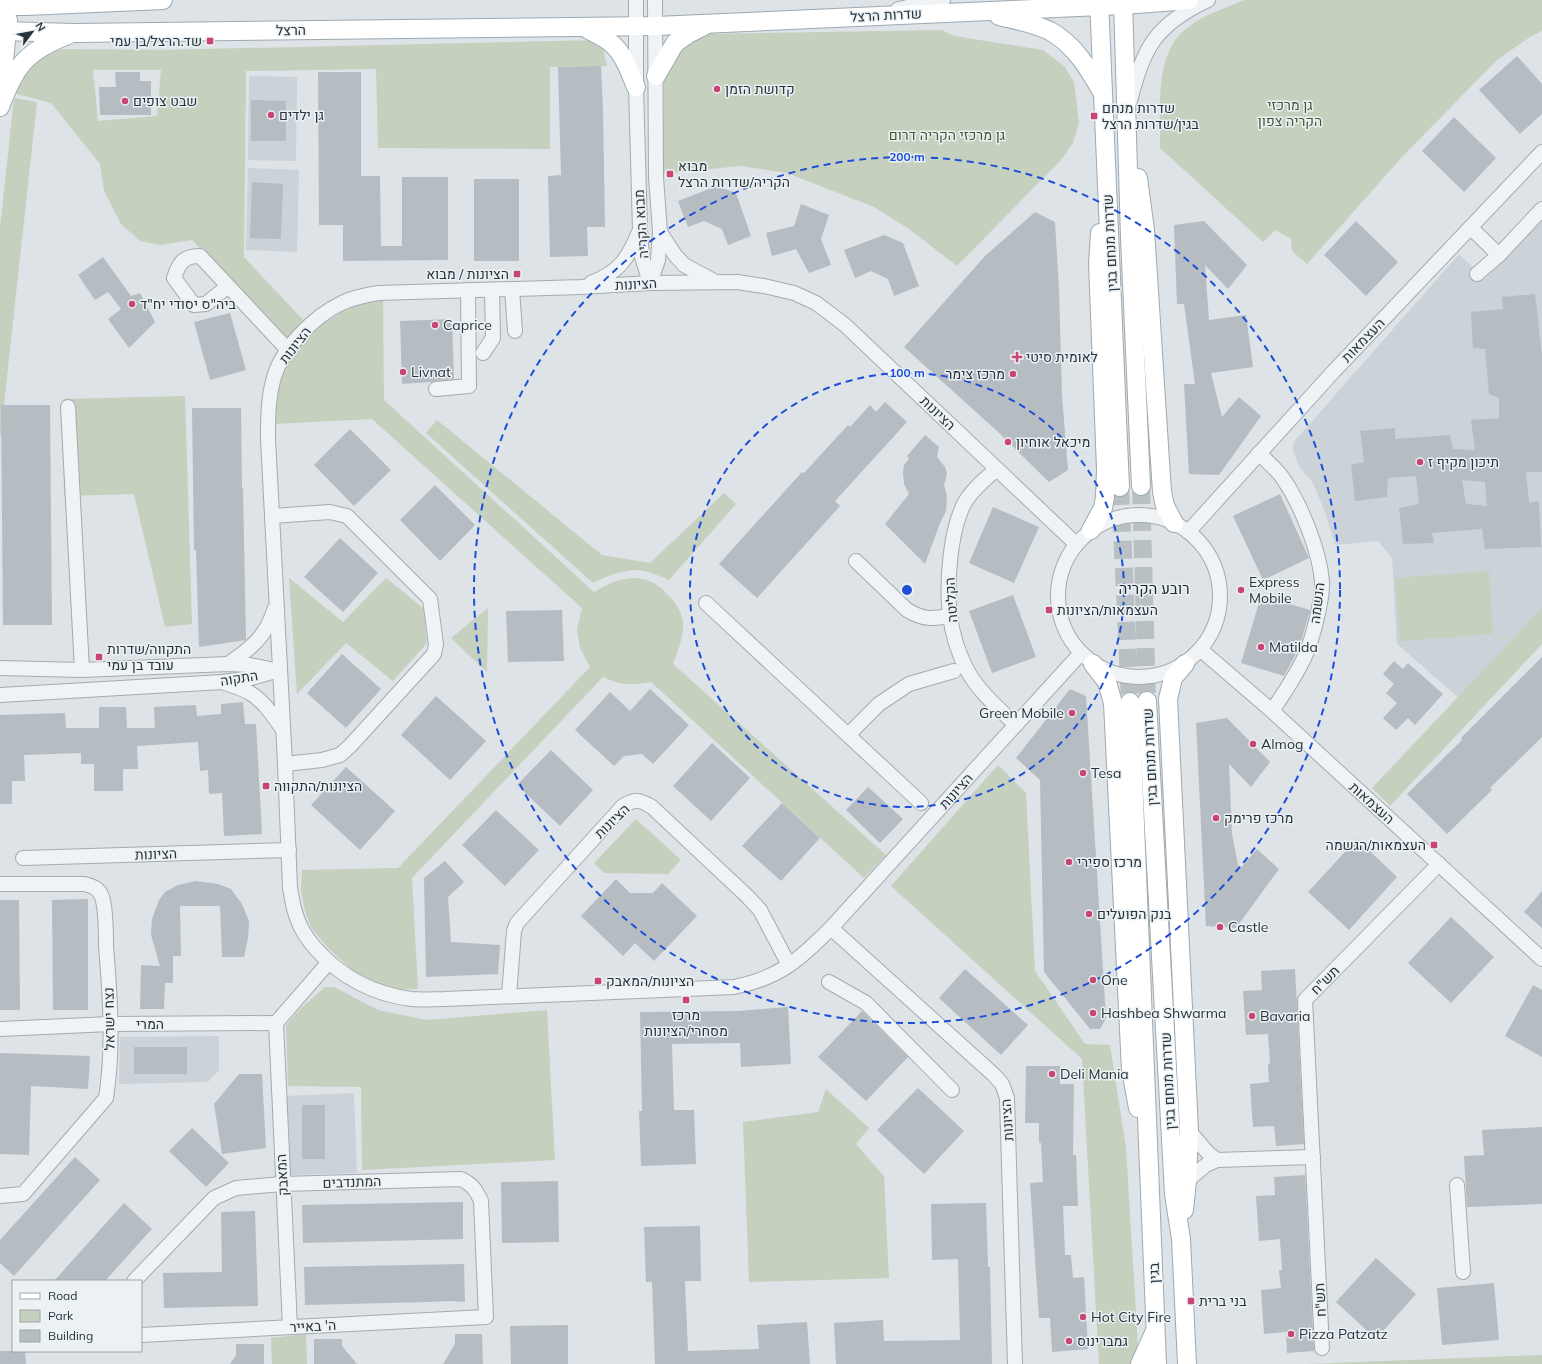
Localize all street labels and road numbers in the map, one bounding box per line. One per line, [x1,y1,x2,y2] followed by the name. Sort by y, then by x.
[850,4,922,26] street label: שדרות הרצל
[276,21,306,39] street label: הרצל
[630,189,652,259] street label: מבוא הקריה
[1098,194,1122,292] street label: שדרות מנחם בגין
[614,274,658,294] street label: הציונות
[1338,314,1388,366] street label: העצמאות
[275,323,315,367] street label: הציונות
[917,392,959,434] street label: הציונות
[940,577,962,623] street label: הקליטה
[1306,581,1328,625] street label: הנשמה
[219,666,259,690] street label: התקוה
[1138,708,1162,806] street label: שדרות מנחם בגין
[935,769,977,813] street label: הציונות
[1346,778,1398,828] street label: העצמאות
[591,800,633,842] street label: הציונות
[135,844,177,864] street label: הציונות
[1307,962,1343,998] street label: תש"ח
[99,987,119,1051] street label: נצח ישראל
[136,1015,164,1033] street label: המרי
[1156,1032,1180,1130] street label: שדרות מנחם בגין
[997,1098,1017,1142] street label: הציונות
[272,1153,292,1197] street label: המאבק
[322,1172,382,1192] street label: המתנדבים
[1145,1262,1163,1284] street label: בגין
[1310,1283,1330,1317] street label: תש"ח
[289,1316,337,1336] street label: ה' באייר

